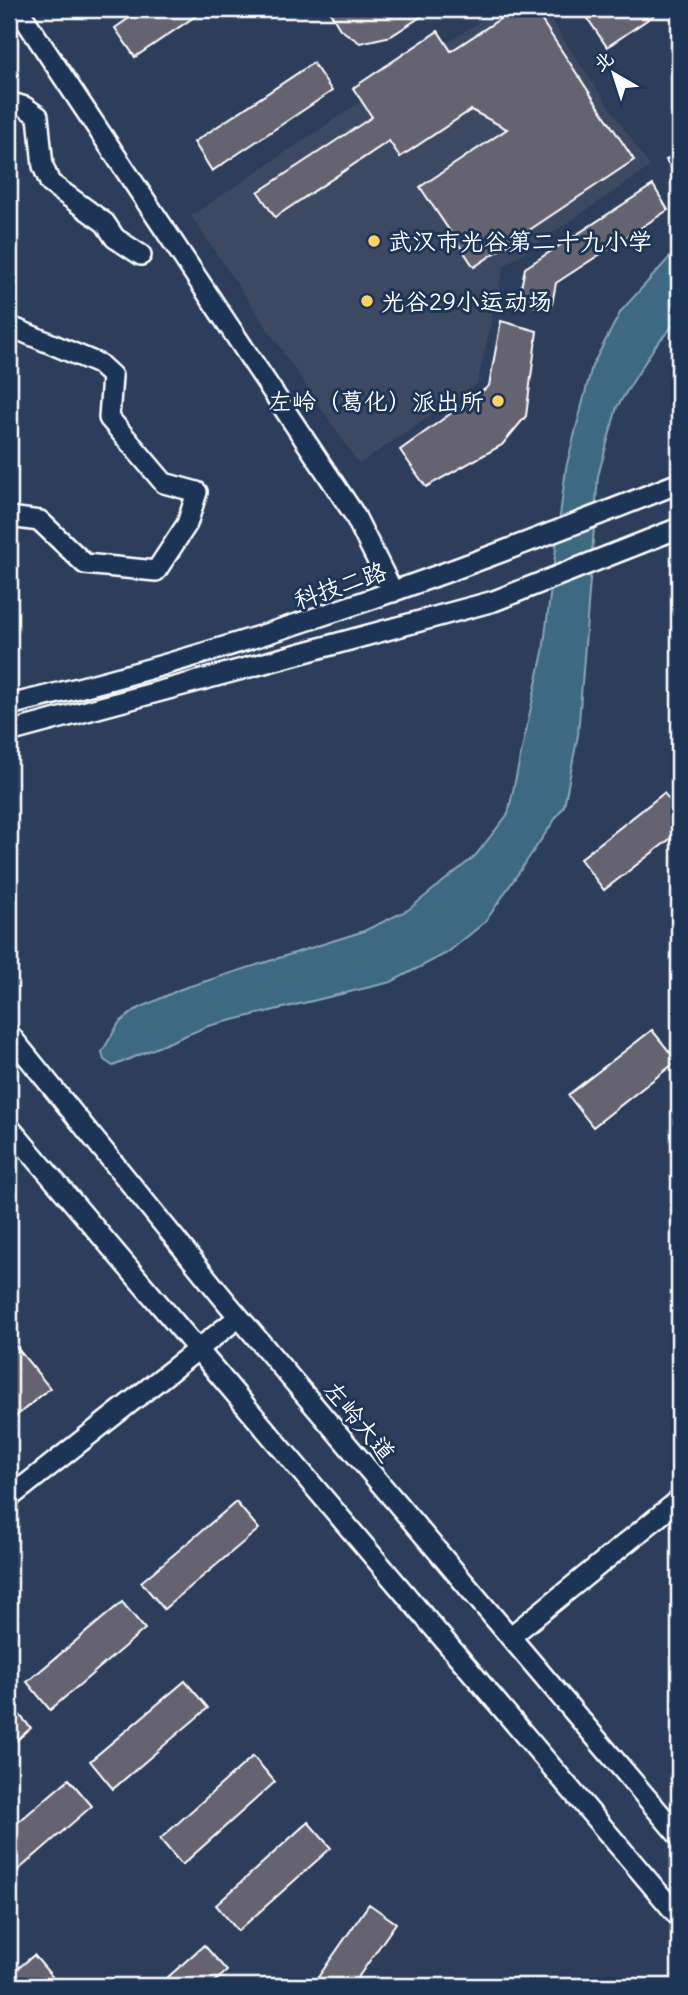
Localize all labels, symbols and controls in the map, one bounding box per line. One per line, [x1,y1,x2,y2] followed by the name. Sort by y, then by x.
[580,38,650,108] north arrow
[588,45,618,76] text: 北
[388,226,652,256] place label: 武汉市光谷第二十九小学
[366,233,382,249] marker: 武汉市光谷第二十九小学
[381,286,552,316] place label: 光谷29小运动场
[359,293,375,309] marker: 光谷29小运动场
[268,386,484,416] place label: 左岭（葛化）派出所
[490,393,506,409] marker: 左岭（葛化）派出所
[290,555,390,615] street label: 科技二路
[318,1375,402,1467] street label: 左岭大道

